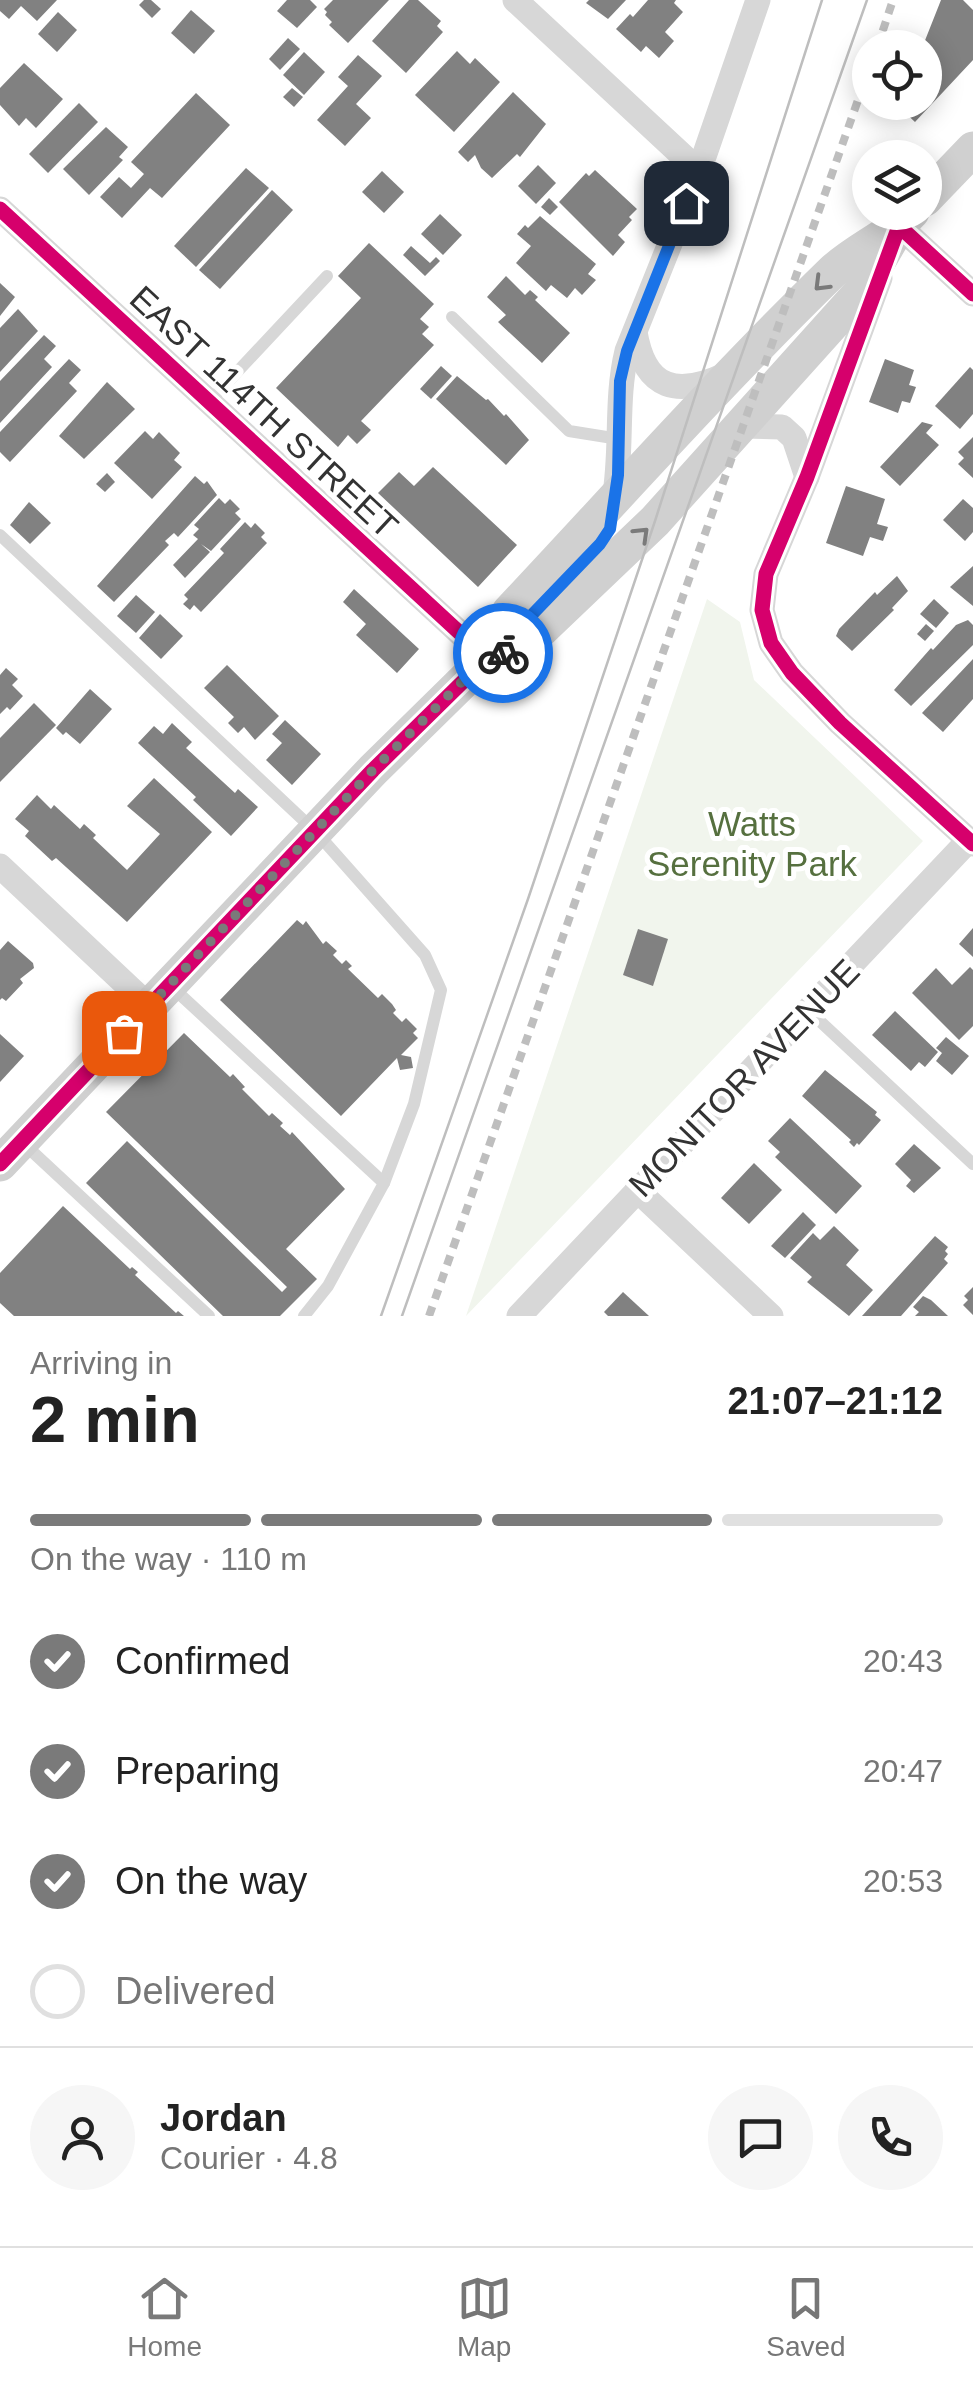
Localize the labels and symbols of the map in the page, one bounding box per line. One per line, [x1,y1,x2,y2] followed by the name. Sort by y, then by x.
[644,161,729,246] pin
[814,272,832,290] one-way arrow
[123,278,406,546] street label: EAST 114TH STREET
[631,527,649,545] one-way arrow
[453,603,553,703] courier
[647,804,858,883] park label: Watts Serenity Park
[621,951,867,1204] street label: MONITOR AVENUE
[82,991,167,1076] pin

